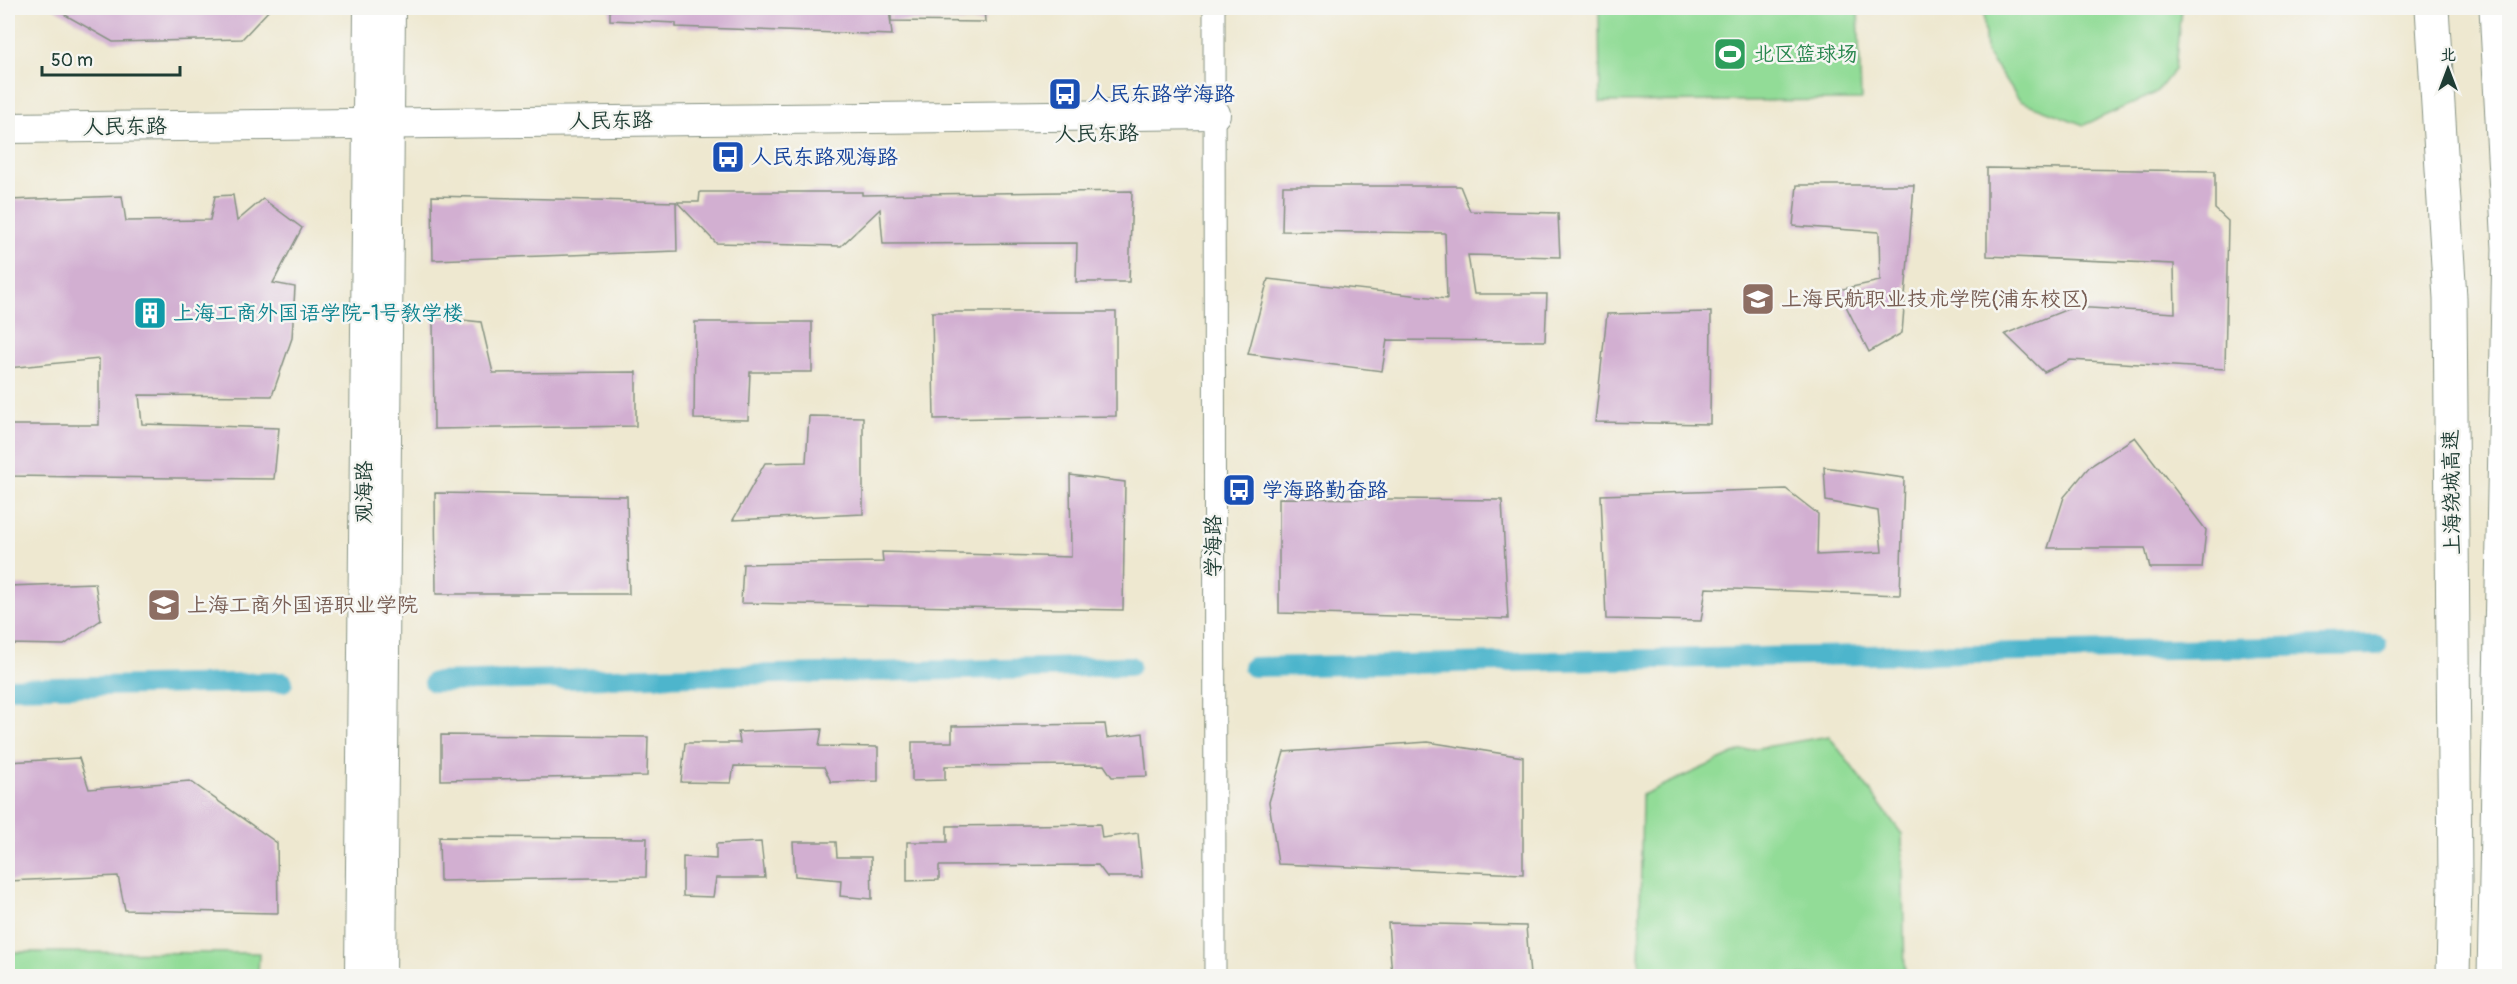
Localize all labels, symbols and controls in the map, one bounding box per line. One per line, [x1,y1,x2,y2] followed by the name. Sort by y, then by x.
[1712,36,1748,72] sports icon: 北区篮球场
[42,39,180,77] scale bar
[2418,39,2478,99] north arrow
[1753,41,1858,68] place label: 北区篮球场
[2440,45,2456,65] text: 北
[51,49,93,72] text: 50 m
[1047,76,1083,112] bus stop icon: 人民东路学海路
[1088,81,1235,108] place label: 人民东路学海路
[569,107,653,135] street label: 人民东路
[83,113,167,141] street label: 人民东路
[1055,120,1139,148] street label: 人民东路
[710,139,746,175] bus stop icon: 人民东路观海路
[751,144,898,171] place label: 人民东路观海路
[1740,281,1776,317] school or university icon: 上海民航职业技术学院(浦东校区)
[1781,286,2089,313] place label: 上海民航职业技术学院(浦东校区)
[132,295,168,331] building icon: 上海工商外国语学院-1号教学楼
[173,300,463,327] place label: 上海工商外国语学院-1号教学楼
[2437,429,2467,555] street label: 上海绕城高速
[351,461,378,524] street label: 观海路
[1221,472,1257,508] bus stop icon: 学海路勤奋路
[1262,477,1388,504] place label: 学海路勤奋路
[1200,515,1227,578] street label: 学海路
[146,587,182,623] school or university icon: 上海工商外国语职业学院
[187,592,418,619] place label: 上海工商外国语职业学院

